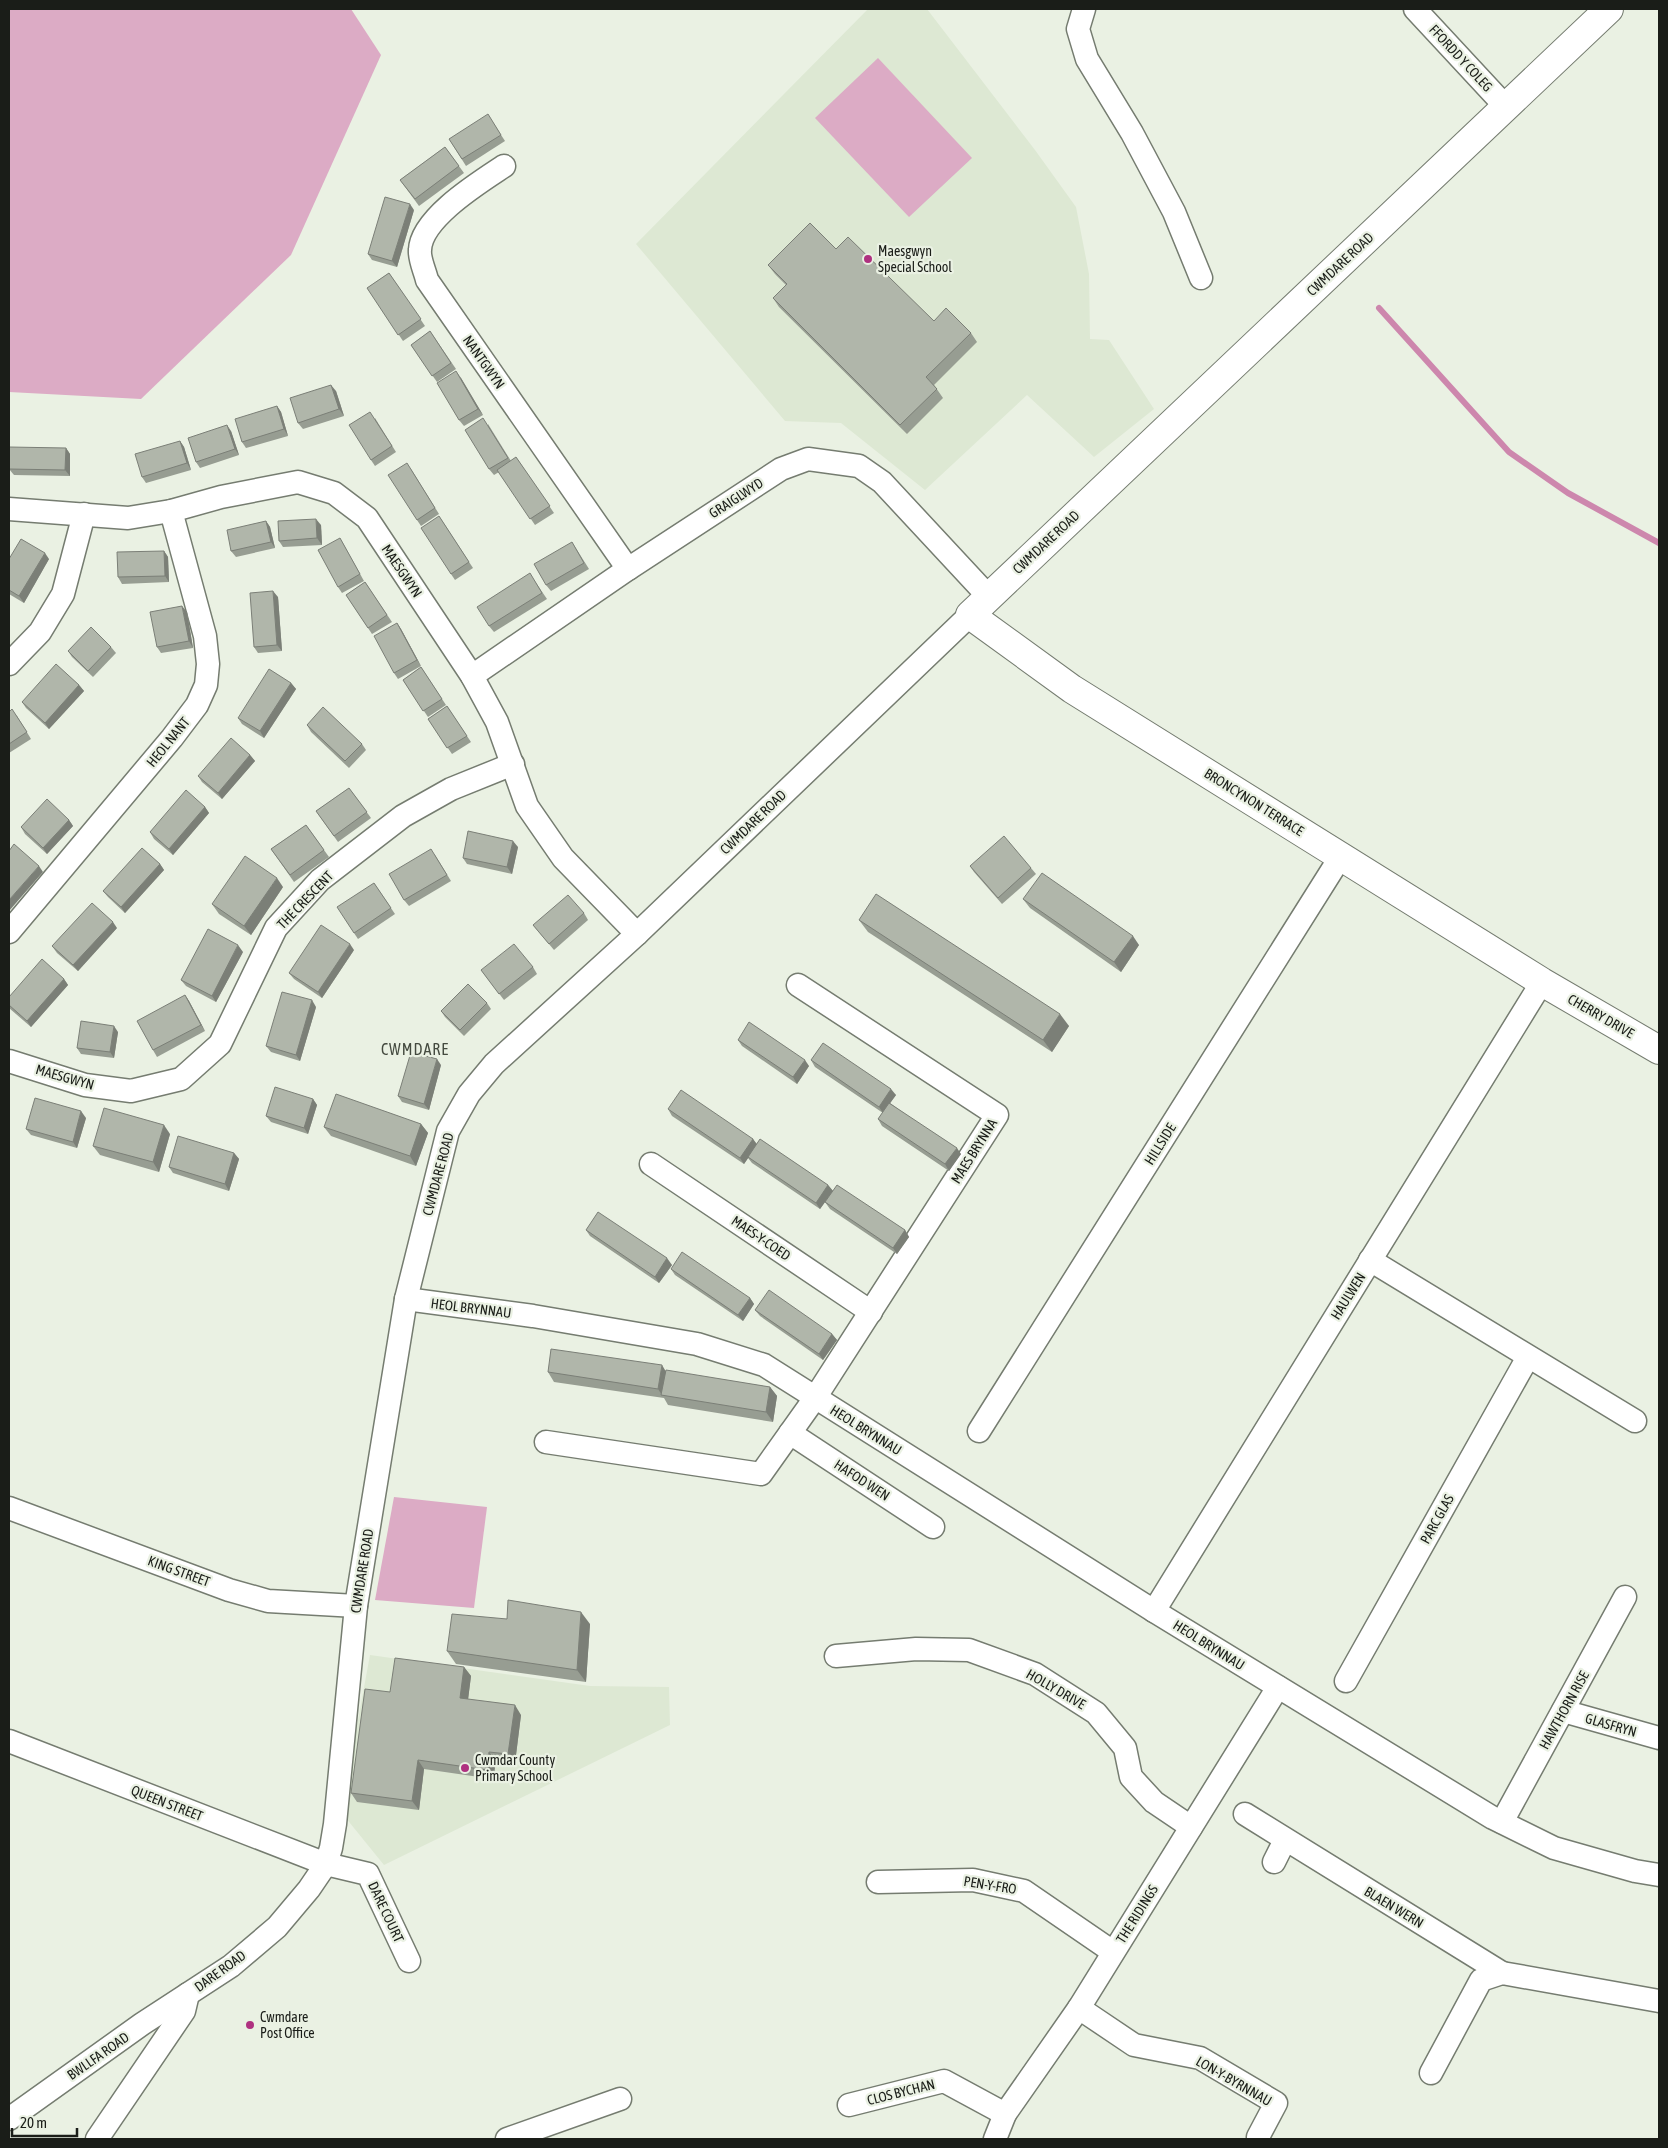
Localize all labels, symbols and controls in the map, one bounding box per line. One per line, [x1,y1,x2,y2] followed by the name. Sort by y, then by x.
[1426,21,1496,95] street label: FFORDD Y COLEG
[1303,229,1377,299] street label: CWMDARE ROAD
[878,243,952,275] place label: Maesgwyn Special School
[862,253,874,265] marker: Maesgwyn Special School
[460,332,508,392] street label: NANTGWYN
[706,475,766,521] street label: GRAIGLWYD
[1009,507,1083,577] street label: CWMDARE ROAD
[379,542,425,600] street label: MAESGWYN
[143,714,193,770] street label: HEOL NANT
[1201,765,1307,839] street label: BRONCYNON TERRACE
[717,787,789,857] street label: CWMDARE ROAD
[274,868,336,932] street label: THE CRESCENT
[1565,991,1637,1041] street label: CHERRY DRIVE
[381,1040,449,1058] district label: CWMDARE
[34,1061,96,1093] street label: MAESGWYN
[948,1116,1000,1186] street label: MAES BRYNNA
[1141,1120,1179,1168] street label: HILLSIDE
[419,1131,457,1217] street label: CWMDARE ROAD
[728,1212,794,1264] street label: MAES-Y-COED
[1327,1270,1369,1322] street label: HAULWEN
[430,1295,512,1321] street label: HEOL BRYNNAU
[827,1402,905,1458] street label: HEOL BRYNNAU
[831,1456,893,1504] street label: HAFOD WEN
[1417,1491,1457,1546] street label: PARC GLAS
[347,1528,377,1614] street label: CWMDARE ROAD
[146,1552,212,1590] street label: KING STREET
[1170,1617,1248,1673] street label: HEOL BRYNNAU
[1024,1666,1088,1712] street label: HOLLY DRIVE
[1536,1668,1592,1752] street label: HAWTHORN RISE
[1584,1710,1638,1740] street label: GLASFRYN
[475,1752,555,1784] place label: Cwmdar County Primary School
[459,1762,471,1774] marker: Cwmdar County Primary School
[129,1782,205,1824] street label: QUEEN STREET
[962,1873,1018,1897] street label: PEN-Y-FRO
[365,1879,407,1945] street label: DARE COURT
[1113,1882,1161,1946] street label: THE RIDINGS
[1361,1883,1427,1931] street label: BLAEN WERN
[191,1947,249,1995] street label: DARE ROAD
[260,2009,315,2041] place label: Cwmdare Post Office
[244,2019,256,2031] marker: Cwmdare Post Office
[64,2029,132,2083] street label: BWLLFA ROAD
[1193,2053,1275,2109] street label: LON-Y-BYRNNAU
[865,2076,937,2108] street label: CLOS BYCHAN
[12,2106,78,2138] scale bar
[20,2114,47,2131] text: 20 m

